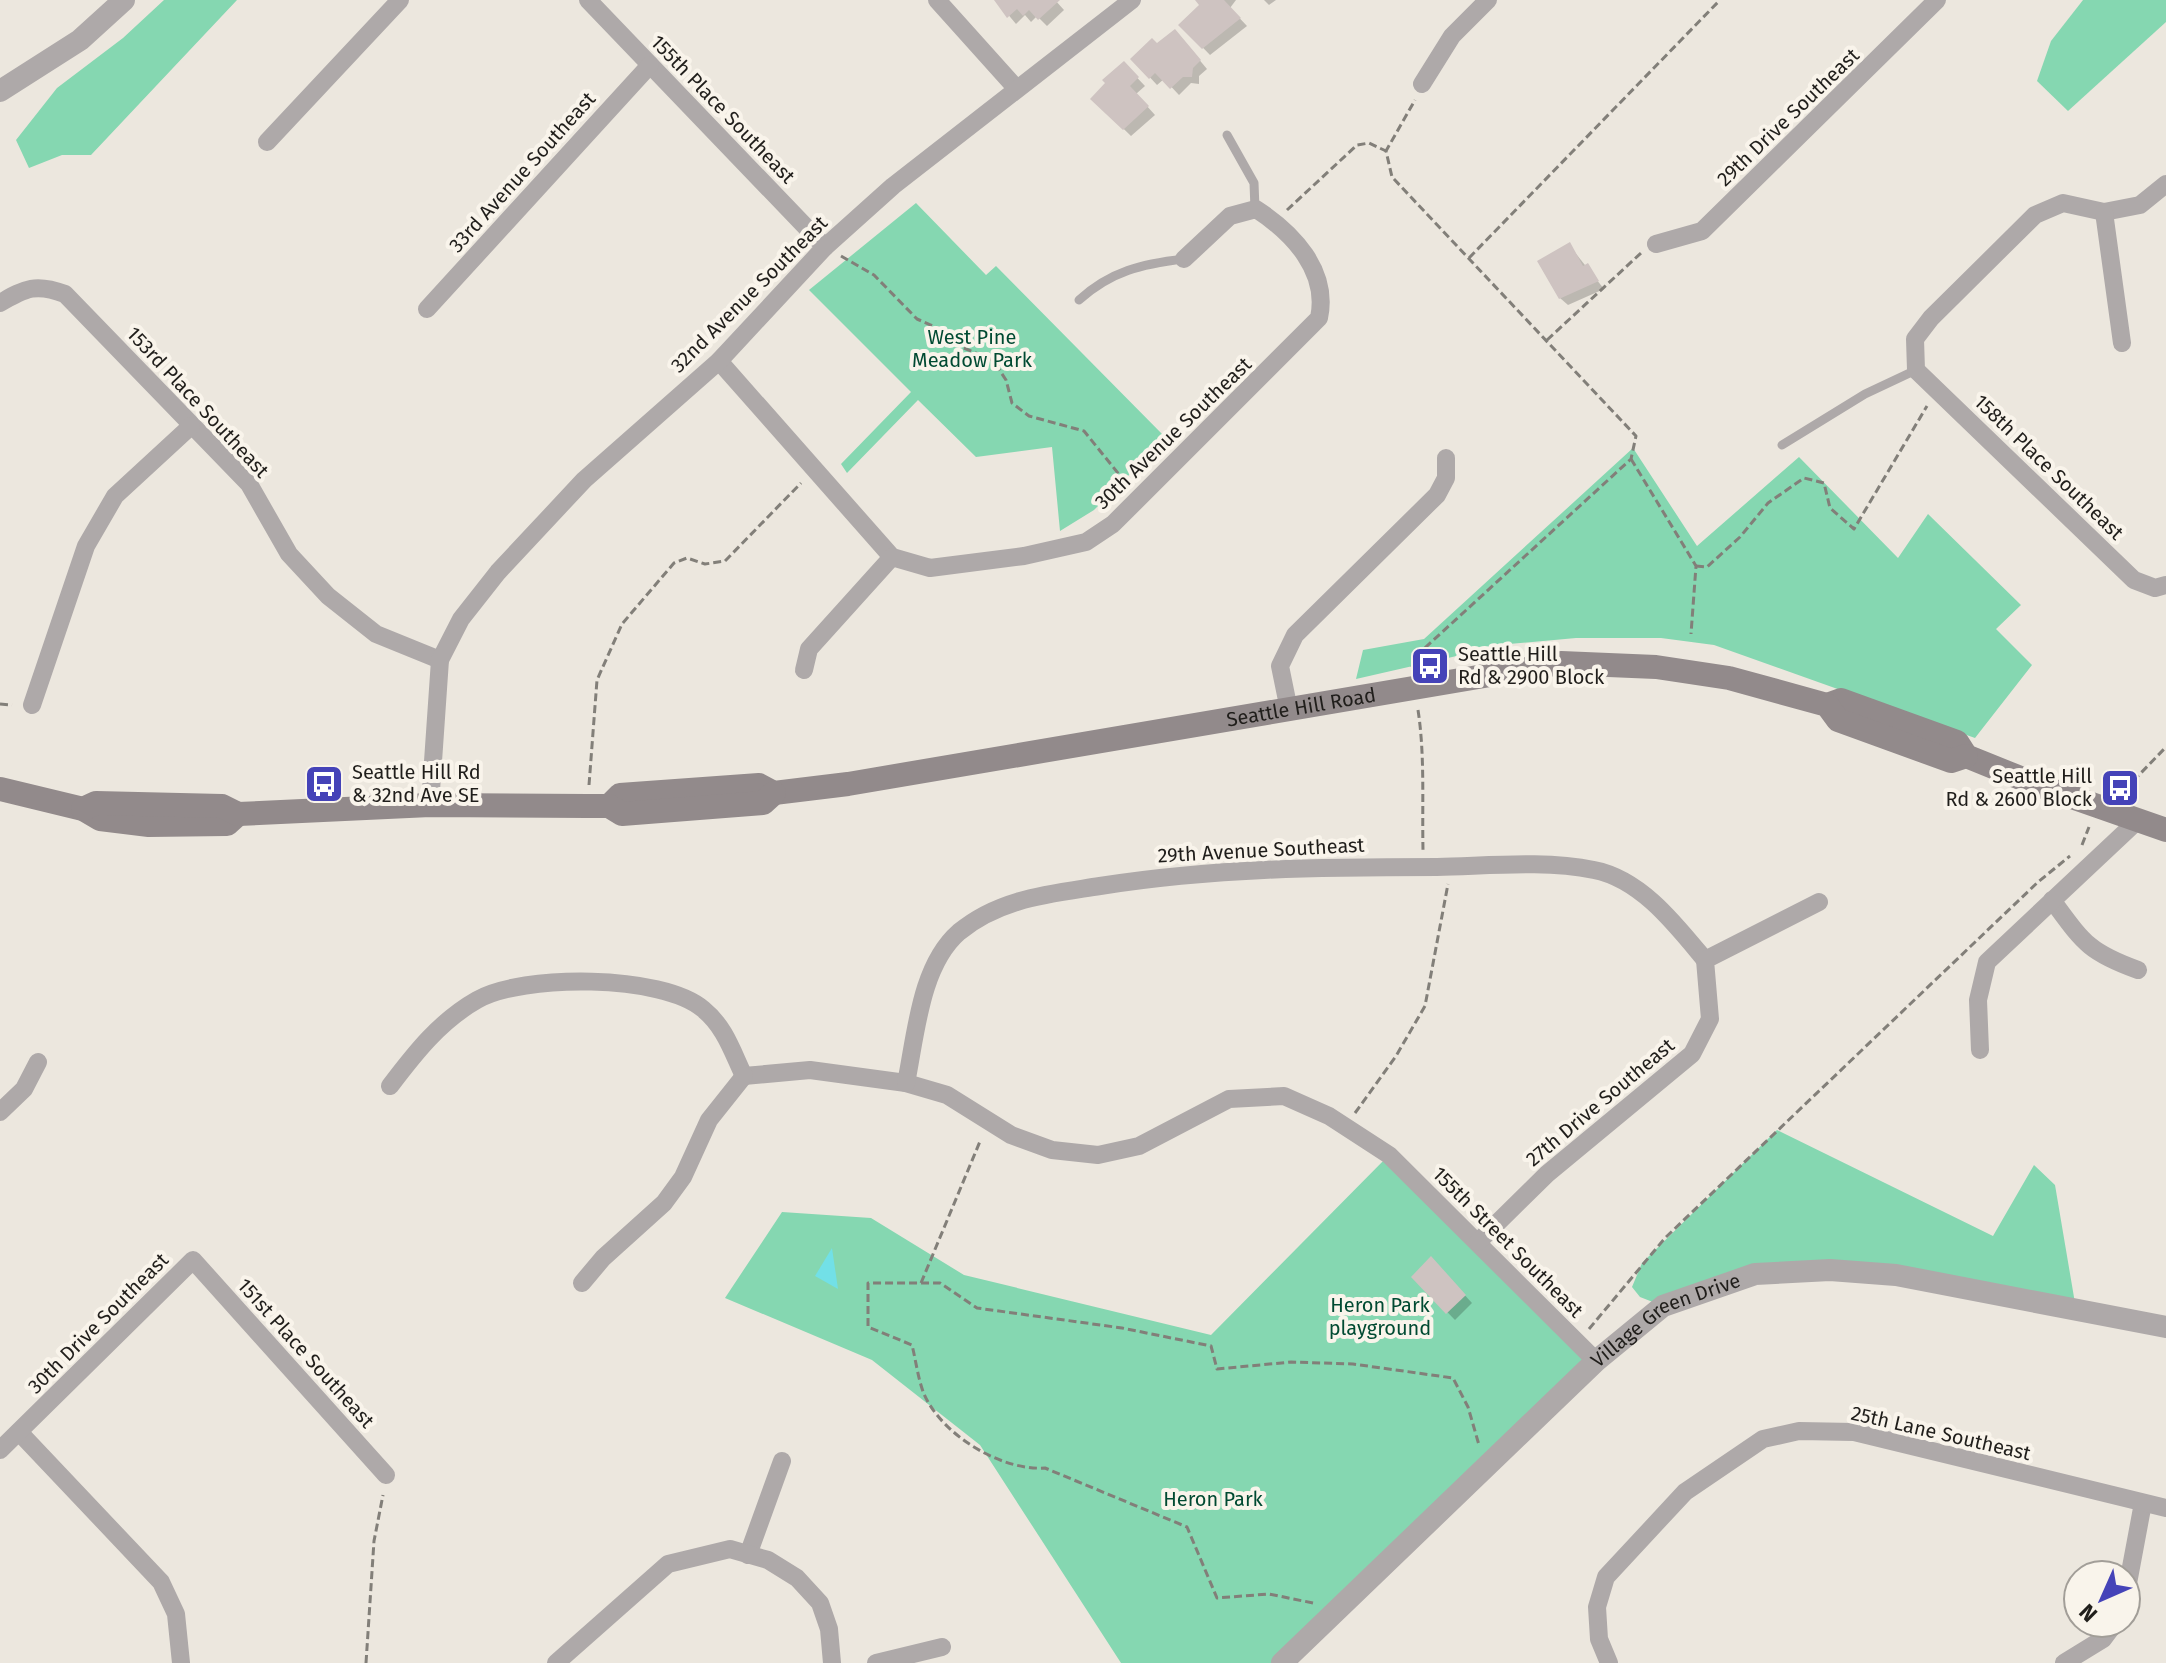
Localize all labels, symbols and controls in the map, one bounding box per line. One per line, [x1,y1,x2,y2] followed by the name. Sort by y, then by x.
[646,30,801,189] street label: 155th Place Southeast
[1712,43,1864,191] street label: 29th Drive Southeast
[444,86,601,257] street label: 33rd Avenue Southeast
[666,210,833,377] street label: 32nd Avenue Southeast
[122,322,275,483] street label: 153rd Place Southeast
[912,325,1033,372] park label: West Pine Meadow Park
[1090,352,1257,514] street label: 30th Avenue Southeast
[1969,389,2129,545] street label: 158th Place Southeast
[1458,642,1605,689] place label: Seattle Hill Rd & 2900 Block
[1409,645,1451,687] bus stop icon: Seattle Hill Rd & 2900 Block
[1225,683,1378,732] street label: Seattle Hill Road
[352,760,481,807] place label: Seattle Hill Rd & 32nd Ave SE
[303,763,345,805] bus stop icon: Seattle Hill Rd & 32nd Ave SE
[1945,764,2093,811] place label: Seattle Hill Rd & 2600 Block
[2099,767,2141,809] bus stop icon: Seattle Hill Rd & 2600 Block
[1157,833,1366,867] street label: 29th Avenue Southeast
[1521,1032,1680,1171] street label: 27th Drive Southeast
[1428,1162,1589,1323] street label: 155th Street Southeast
[23,1247,174,1398] street label: 30th Drive Southeast
[1586,1268,1744,1372] street label: Village Green Drive
[233,1273,380,1433] street label: 151st Place Southeast
[1329,1293,1431,1340] park label: Heron Park playground
[1849,1401,2034,1466] street label: 25th Lane Southeast
[1163,1487,1264,1511] park label: Heron Park
[2062,1559,2142,1639] north arrow
[2074,1598,2103,1627] text: N

